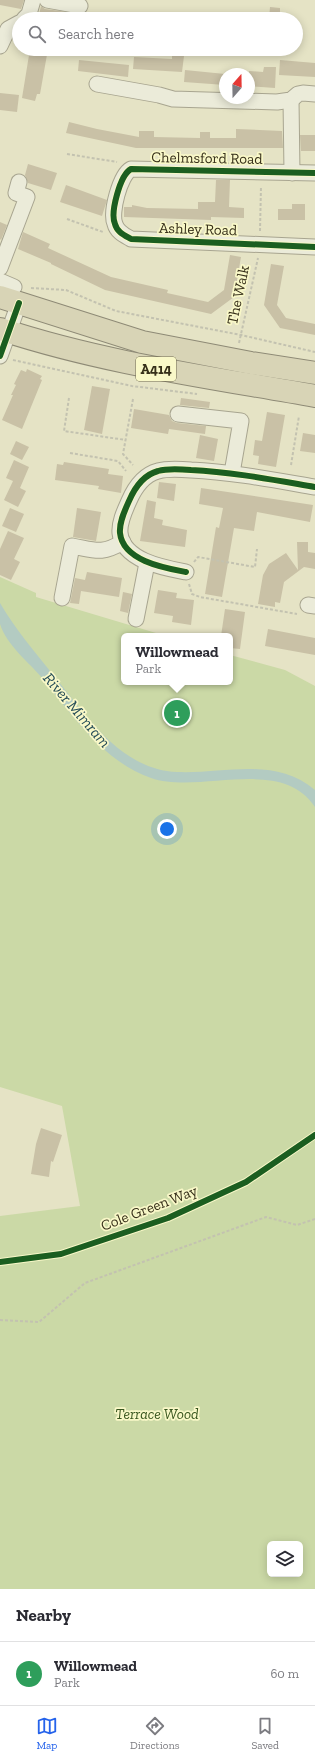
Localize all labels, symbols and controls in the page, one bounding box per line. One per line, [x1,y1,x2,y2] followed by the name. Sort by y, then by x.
[12,12,303,56] search box
[26,23,48,45] icon: search
[58,25,134,43] text: Search here
[219,68,255,104] north arrow
[151,148,264,168] street label: Chelmsford Road
[158,219,238,239] street label: Ashley Road
[223,264,253,326] street label: The Walk
[136,357,176,381] road number: A414
[121,633,233,685] popup
[135,643,219,661] text: Willowmead
[135,661,161,676] text: Park
[39,669,115,752] water label: River Mimram
[164,698,190,728] pin: 1
[157,819,177,839] your location
[98,1181,200,1235] street label: Cole Green Way
[115,1405,199,1423] park label: Terrace Wood
[267,1541,303,1577] map controls
[267,1541,303,1577] button: layers
[16,1605,71,1625] text: Nearby
[54,1657,137,1675] text: Willowmead
[26,1666,32,1681] text: 1
[270,1666,299,1681] text: 60 m
[54,1675,80,1690] text: Park
[36,1715,58,1752] tab: Map
[130,1715,180,1752] tab: Directions
[251,1715,279,1752] tab: Saved

